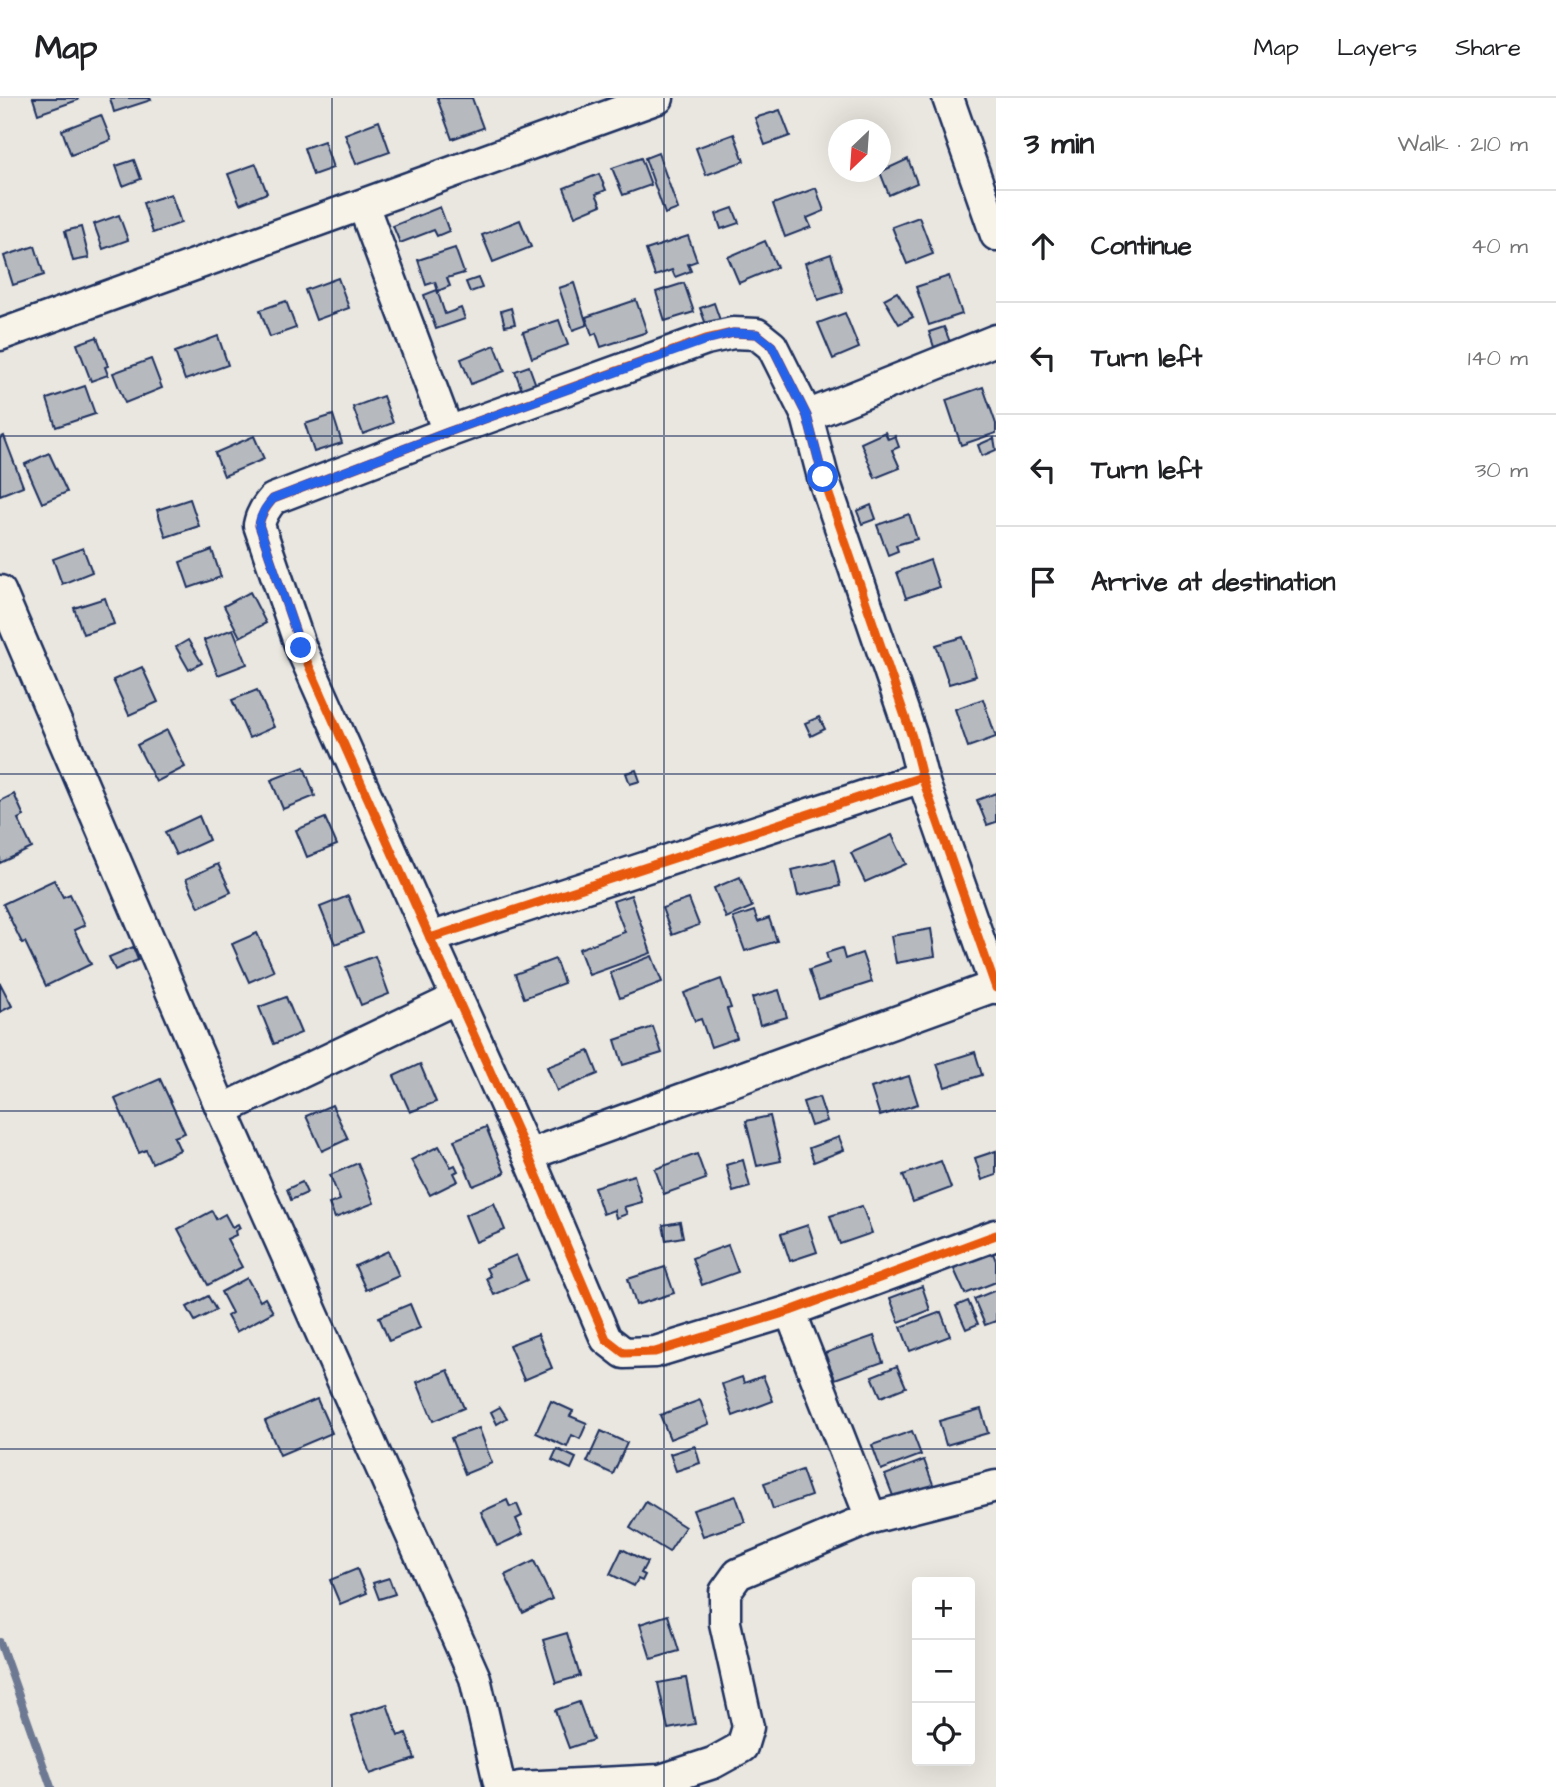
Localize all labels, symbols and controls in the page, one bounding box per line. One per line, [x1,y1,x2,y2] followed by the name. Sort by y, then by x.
[35,25,97,71] text: Map
[1254,31,1299,65] text: Map
[1337,31,1417,65] text: Layers
[1455,31,1521,65] text: Share
[828,119,891,182] north arrow
[1024,123,1094,165] text: 3 min
[1398,128,1528,160] text: Walk · 210 m
[1024,227,1062,265] icon: ahead
[1091,228,1192,264] text: Continue
[1471,230,1528,262] text: 40 m
[1024,339,1062,377] icon: left
[1091,340,1202,376] text: Turn left
[1468,342,1528,374] text: 140 m
[1024,451,1062,489] icon: left
[1091,452,1202,488] text: Turn left
[1475,454,1528,486] text: 30 m
[807,461,838,492] route start
[1024,563,1062,601] icon: arrive
[1091,564,1336,600] text: Arrive at destination
[285,632,316,663] route end
[912,1577,975,1766] map controls
[912,1577,975,1640] button: +
[912,1640,975,1703] button: −
[912,1703,975,1766] button: locate

